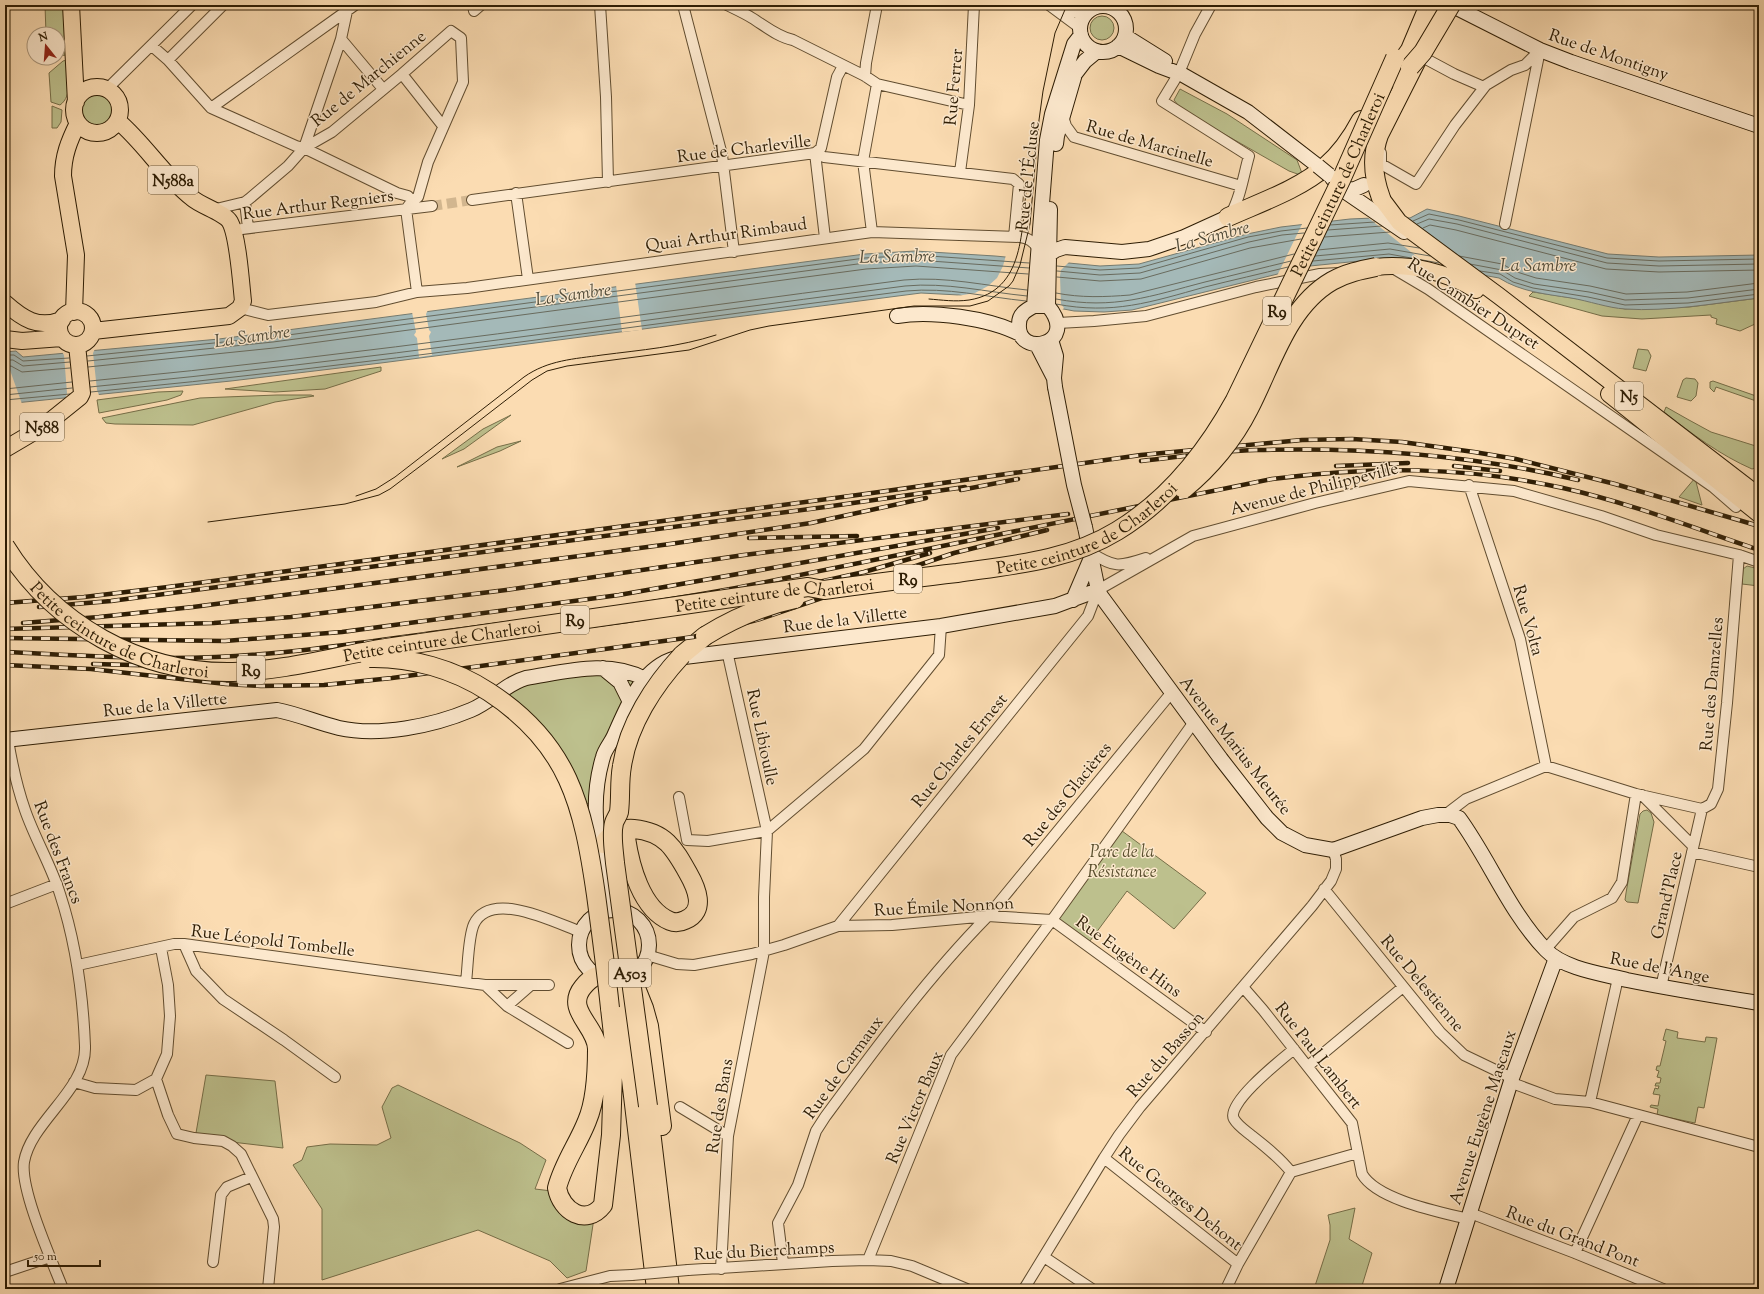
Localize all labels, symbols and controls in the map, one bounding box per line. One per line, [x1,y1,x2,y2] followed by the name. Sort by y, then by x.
[1545,24,1672,88] street label: Rue de Montigny
[26,26,66,66] north arrow
[307,26,432,133] street label: Rue de Marchienne
[36,28,50,47] text: N
[940,47,970,127] street label: Rue Ferrer
[1286,89,1392,281] street label: Petite ceinture de Charleroi
[1083,115,1216,175] street label: Rue de Marcinelle
[1011,120,1047,232] street label: Rue de l'Écluse
[676,130,813,170] street label: Rue de Charleville
[148,166,198,194] road number: N588a
[241,185,395,227] street label: Rue Arthur Regniers
[644,213,809,259] street label: Quai Arthur Rimbaud
[1172,215,1253,260] water label: La Sambre
[859,244,935,272] water label: La Sambre
[1402,253,1544,356] street label: Rue Cambier Dupret
[1500,254,1576,280] water label: La Sambre
[534,278,613,314] water label: La Sambre
[1263,297,1291,325] road number: R9
[213,320,292,356] water label: La Sambre
[1615,382,1643,410] road number: N5
[20,413,64,441] road number: N588
[1228,457,1401,522] street label: Avenue de Philippeville
[995,478,1184,581] street label: Petite ceinture de Charleroi
[894,565,922,593] road number: R9
[674,573,876,620] street label: Petite ceinture de Charleroi
[23,577,210,685] street label: Petite ceinture de Charleroi
[1506,582,1549,659] street label: Rue Volta
[782,601,909,640] street label: Rue de la Villette
[561,606,589,634] road number: R9
[341,616,543,670] street label: Petite ceinture de Charleroi
[1695,616,1731,752] street label: Rue des Damzelles
[237,656,265,684] road number: R9
[1173,672,1296,821] street label: Avenue Marius Meurée
[739,687,783,788] street label: Rue Libioulle
[102,688,228,724] street label: Rue de la Villette
[907,689,1014,813] street label: Rue Charles Ernest
[1019,738,1118,853] street label: Rue des Glacières
[27,798,88,908] street label: Rue des Francs
[1087,841,1157,885] park label: Parc de la Résistance
[1646,849,1690,942] street label: Grand'Place
[873,892,1015,924] street label: Rue Émile Nonnon
[1070,911,1186,1004] street label: Rue Eugène Hins
[189,920,356,964] street label: Rue Léopold Tombelle
[1374,931,1469,1038] street label: Rue Delestienne
[1608,948,1712,990] street label: Rue de l'Ange
[609,959,651,987] road number: A503
[1268,998,1367,1115] street label: Rue Paul Lambert
[1122,1007,1211,1104] street label: Rue du Basson
[799,1012,890,1125] street label: Rue de Carmaux
[1444,1027,1524,1208] street label: Avenue Eugène Mascaux
[881,1048,950,1168] street label: Rue Victor Baux
[702,1057,740,1156] street label: Rue des Bans
[1113,1142,1247,1257] street label: Rue Georges Dehont
[1502,1201,1643,1274] street label: Rue du Grand Pont
[693,1236,835,1268] street label: Rue du Bierchamps
[28,1242,100,1268] scale bar
[33,1248,57,1266] text: 50 m

